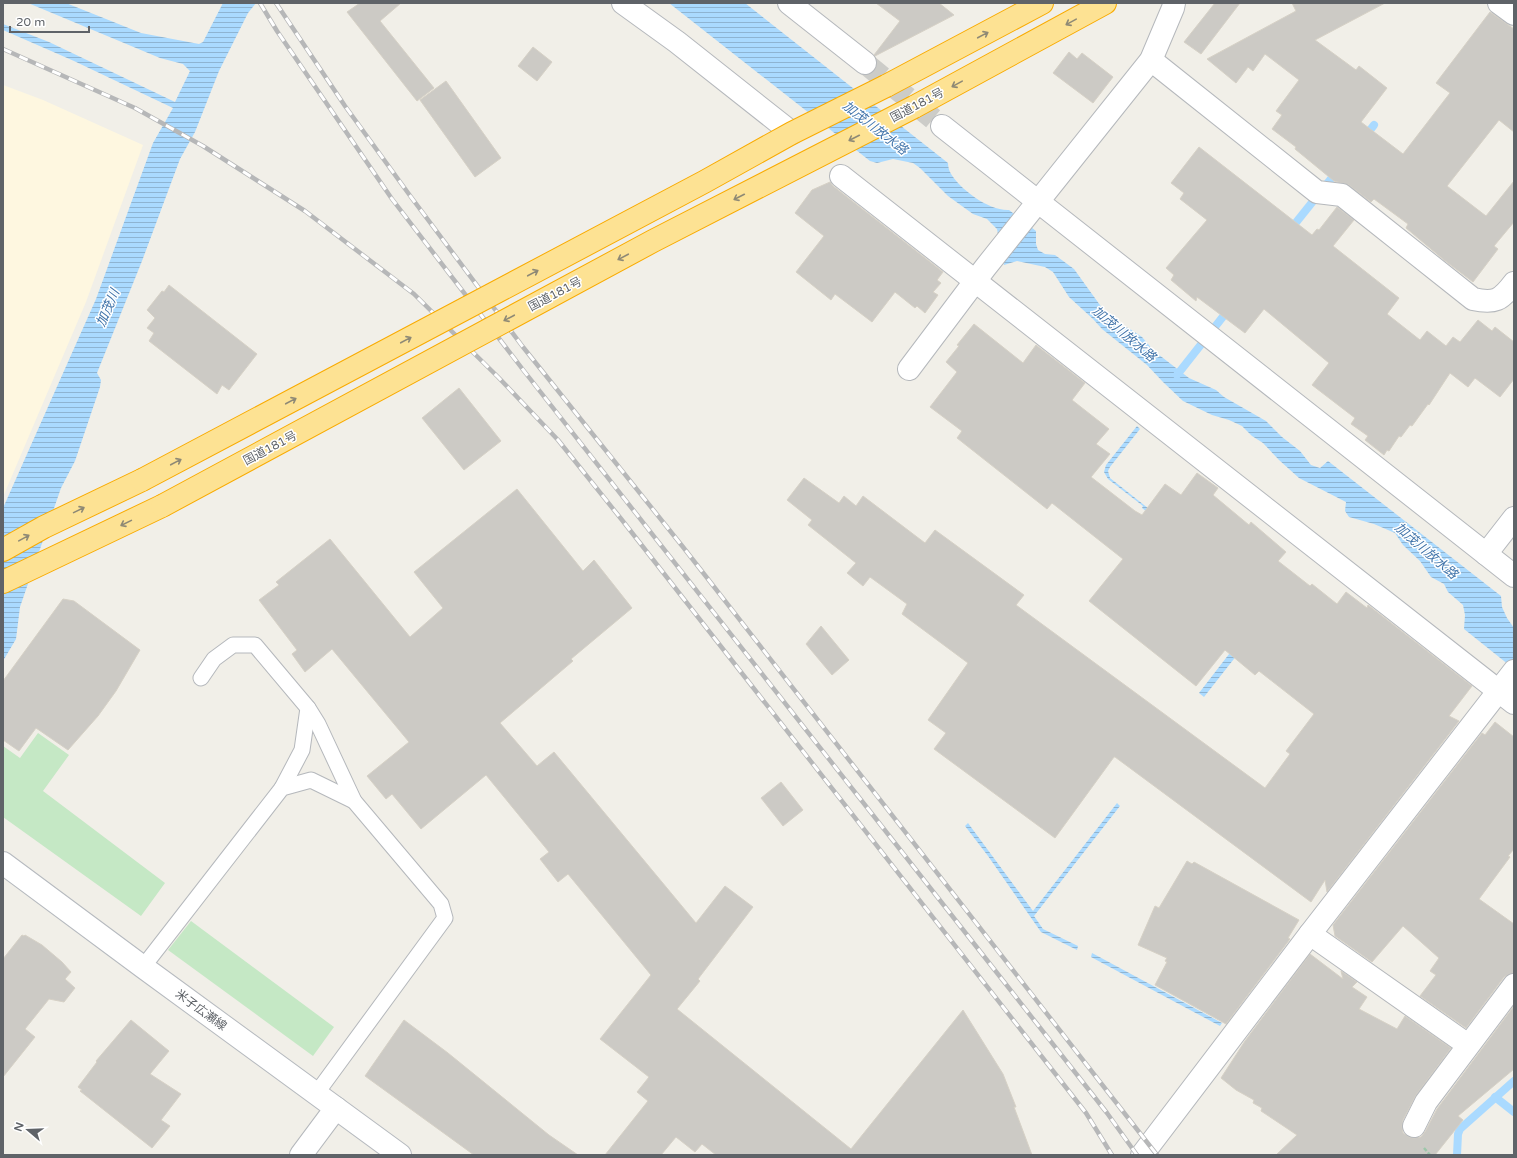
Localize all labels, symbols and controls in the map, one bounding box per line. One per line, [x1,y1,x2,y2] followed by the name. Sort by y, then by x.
[10,8,89,34] scale bar
[16,15,45,29] text: 20 m
[1065,18,1077,26] one-way arrow
[977,30,989,38] one-way arrow
[951,81,963,88] one-way arrow
[888,85,946,125] street label: 国道181号
[839,98,911,159] water label: 加茂川放水路
[849,135,861,142] one-way arrow
[733,194,745,201] one-way arrow
[617,253,629,261] one-way arrow
[527,268,539,276] one-way arrow
[526,274,584,314] street label: 国道181号
[93,285,124,329] water label: 加茂川
[1089,303,1160,366] water label: 加茂川放水路
[503,315,515,323] one-way arrow
[400,336,412,343] one-way arrow
[285,396,297,404] one-way arrow
[241,428,299,468] street label: 国道181号
[170,457,182,465] one-way arrow
[73,506,85,513] one-way arrow
[1391,519,1461,583] water label: 加茂川放水路
[121,520,133,527] one-way arrow
[17,534,29,542] one-way arrow
[173,987,229,1033] street label: 米子広瀬線
[8,1110,48,1150] north arrow
[11,1121,27,1133] text: N

